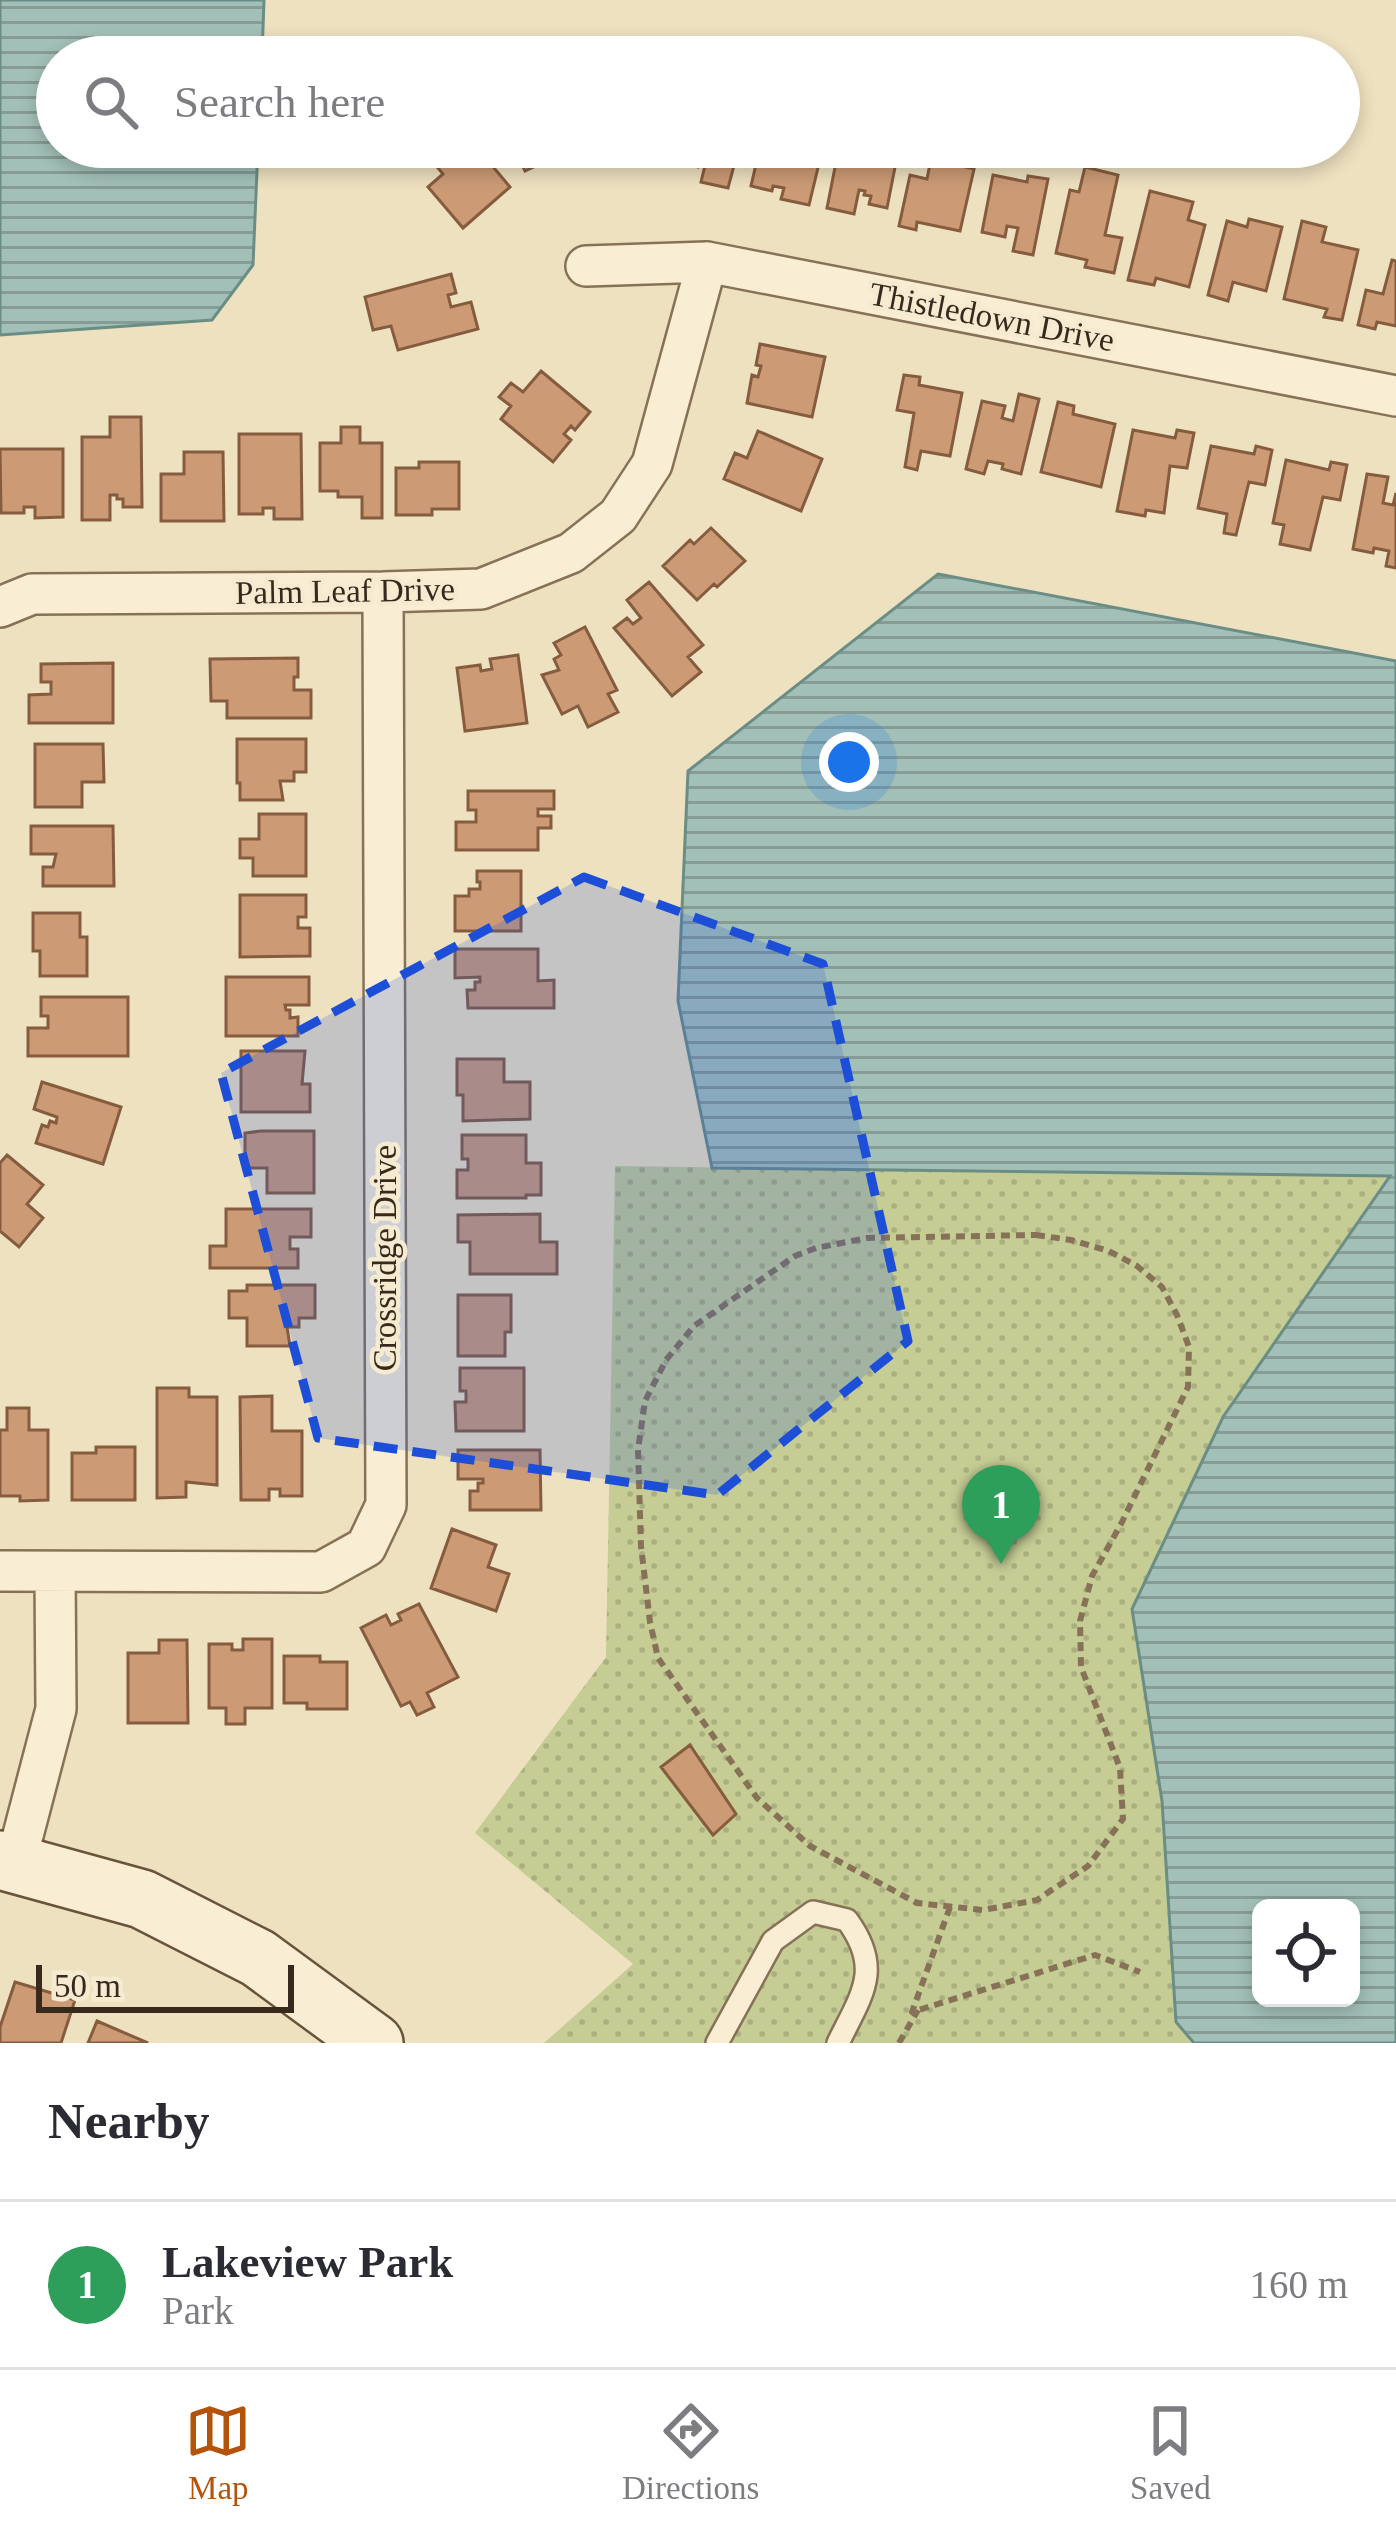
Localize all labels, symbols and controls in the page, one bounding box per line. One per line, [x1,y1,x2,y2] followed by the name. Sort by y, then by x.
[36,36,1360,168] search box
[78,69,144,135] icon: search
[174,77,385,127] text: Search here
[867,276,1117,358] street label: Thistledown Drive
[235,571,455,611] street label: Palm Leaf Drive
[819,732,879,792] your location
[367,1145,403,1371] street label: Crossridge Drive
[962,1465,1040,1564] pin: 1
[1252,1899,1360,2007] map controls
[1252,1899,1360,2007] button: locate
[36,1959,294,2012] scale bar
[54,1968,121,2004] text: 50 m
[48,2093,209,2149] text: Nearby
[162,2237,453,2287] text: Lakeview Park
[77,2263,97,2306] text: 1
[1249,2263,1348,2306] text: 160 m
[162,2289,234,2332] text: Park
[185,2398,251,2507] tab: Map
[622,2398,759,2507] tab: Directions
[1130,2398,1211,2507] tab: Saved

